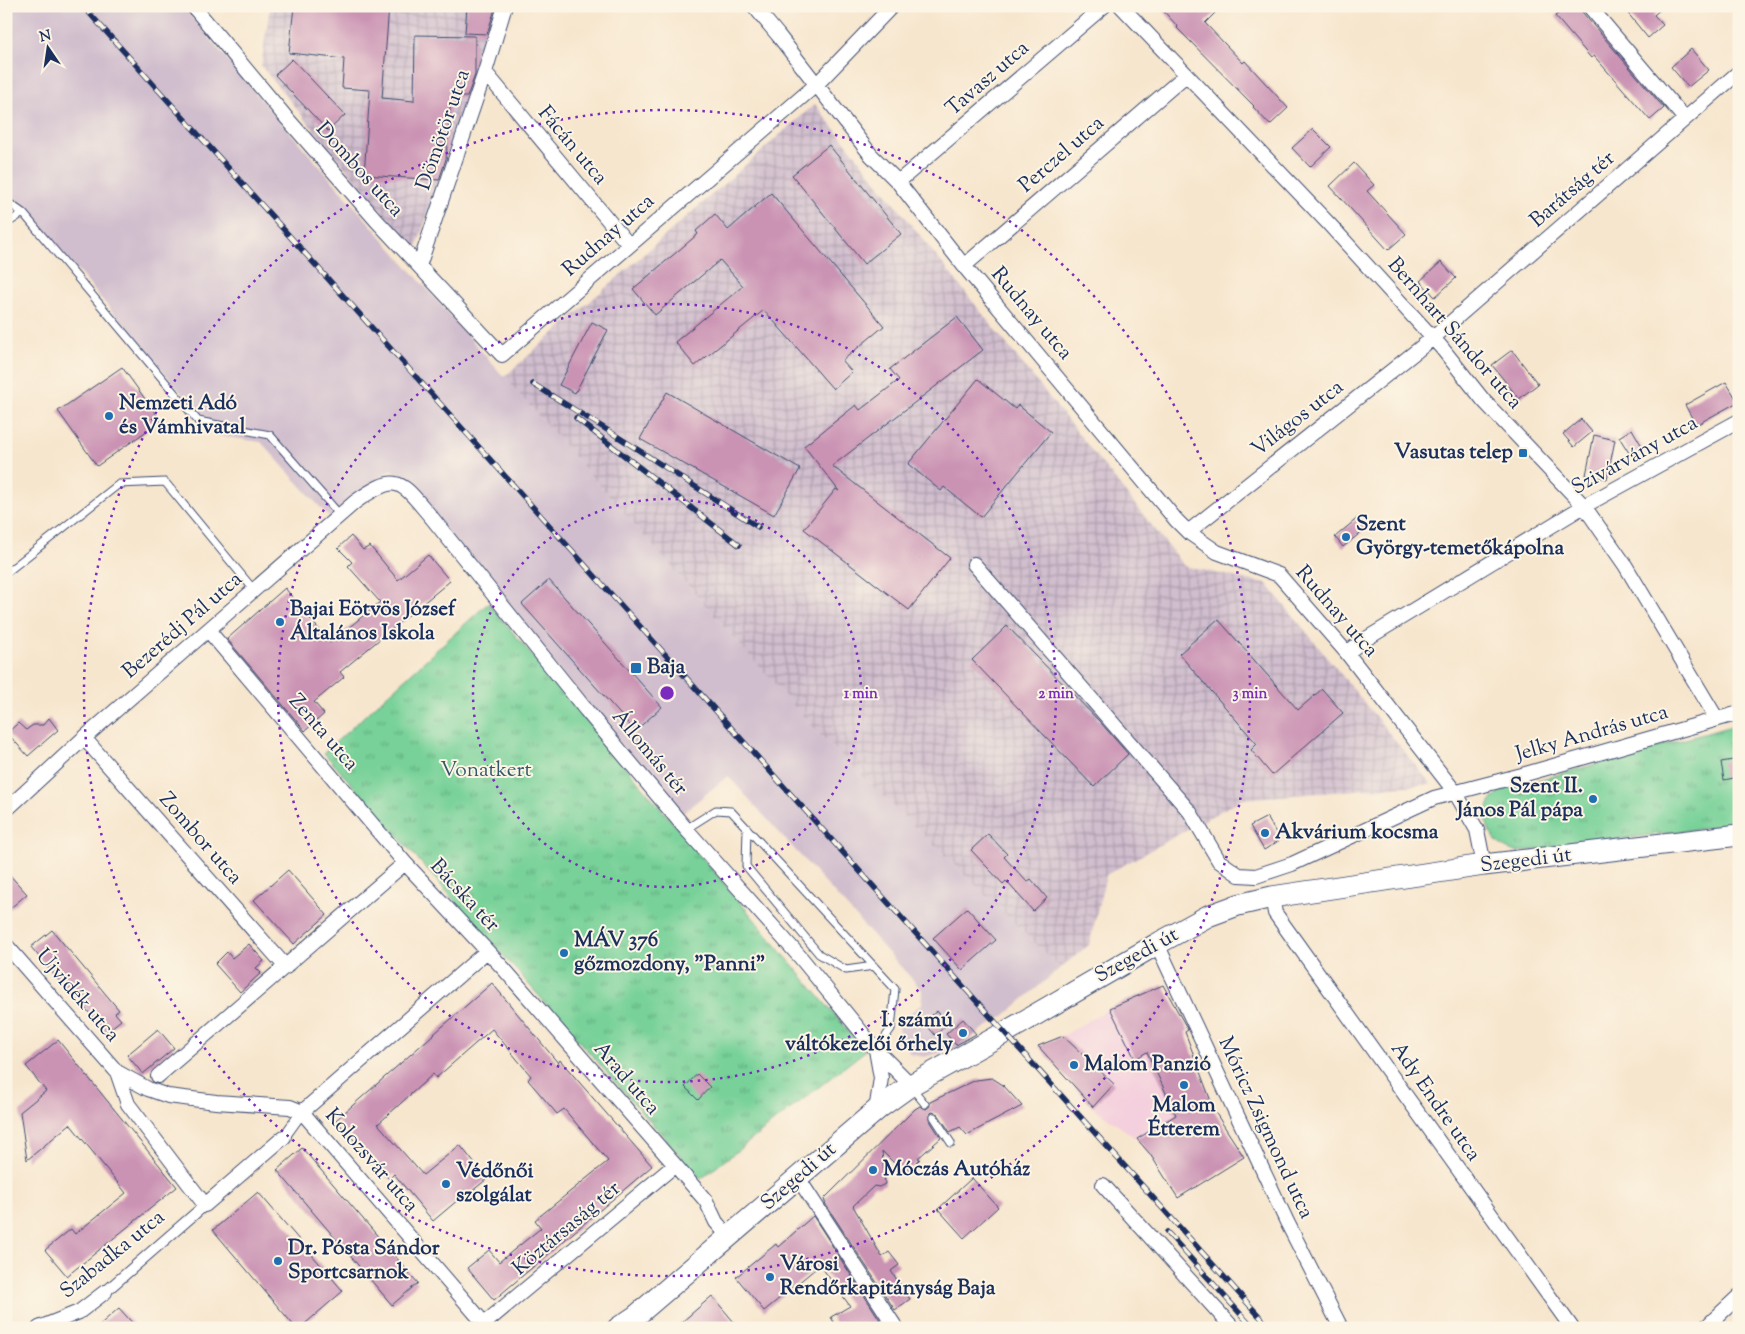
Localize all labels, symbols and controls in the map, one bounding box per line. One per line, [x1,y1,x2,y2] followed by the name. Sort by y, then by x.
[22,22,72,72] north arrow
[38,26,53,48] text: N
[940,34,1037,124] street label: Tavasz utca
[409,65,479,195] street label: Dömötör utca
[530,100,614,192] street label: Fácán utca
[1013,109,1112,201] street label: Perczel utca
[308,116,410,225] street label: Dombos utca
[1524,144,1622,236] street label: Barátság tér
[556,187,662,285] street label: Rudnay utca
[1379,251,1529,417] street label: Bernhart Sándor utca
[983,261,1079,367] street label: Rudnay utca
[1246,373,1351,465] street label: Világos utca
[119,389,246,443] place label: Nemzeti Adó és Vámhivatal
[1566,409,1704,503] street label: Szivárvány utca
[103,410,115,422] marker: Nemzeti Adó és Vámhivatal
[1394,438,1513,468] place label: Vasutas telep
[1517,447,1529,459] marker: Vasutas telep
[1356,510,1565,564] place label: Szent György-temetőkápolna
[1340,531,1352,543] marker: Szent György-temetőkápolna
[1287,559,1385,665] street label: Rudnay utca
[116,565,250,687] street label: Bezerédj Pál utca
[290,595,457,649] place label: Bajai Eötvös József Általános Iskola
[274,616,286,628] marker: Bajai Eötvös József Általános Iskola
[647,653,686,683] place label: Baja
[629,661,643,675] marker: Baja
[658,684,676,702] centre of rings
[844,684,878,705] text: 1 min
[1038,684,1074,705] text: 2 min
[1233,684,1268,705] text: 3 min
[281,688,365,778] street label: Zenta utca
[1511,698,1672,770] street label: Jelky András utca
[604,703,694,803] street label: Állomás tér
[440,756,532,786] park label: Vonatkert
[1455,772,1583,826] place label: Szent II. János Pál pápa
[151,786,249,892] street label: Zombor utca
[1587,793,1599,805] marker: Szent II. János Pál pápa
[1275,818,1439,848] place label: Akvárium kocsma
[1259,827,1271,839] marker: Akvárium kocsma
[1479,841,1573,881] street label: Szegedi út
[422,853,506,940] street label: Bácska tér
[1090,921,1184,991] street label: Szegedi út
[574,926,766,980] place label: MÁV 376 gőzmozdony, "Panni"
[28,943,126,1050] street label: Újvidék utca
[558,947,570,959] marker: MÁV 376 gőzmozdony, "Panni"
[785,1006,954,1060] place label: I. számú váltókezelői őrhely
[957,1027,969,1039] marker: I. számú váltókezelői őrhely
[1210,1032,1321,1224] street label: Móricz Zsigmond utca
[586,1036,667,1123] street label: Arad utca
[1383,1036,1488,1168] street label: Ady Endre utca
[1084,1050,1211,1080] place label: Malom Panzió
[1068,1059,1080,1071] marker: Malom Panzió
[1178,1079,1190,1091] marker: Malom Étterem
[1148,1091,1221,1145] place label: Malom Étterem
[317,1102,425,1220] street label: Kolozsvár utca
[755,1136,843,1218] street label: Szegedi út
[883,1155,1030,1185] place label: Móczás Autóház
[456,1157,534,1211] place label: Védőnői szolgálat
[867,1164,879,1176] marker: Móczás Autóház
[506,1175,628,1283] street label: Köztársaság tér
[440,1178,452,1190] marker: Védőnői szolgálat
[54,1203,172,1307] street label: Szabadka utca
[288,1234,440,1288] place label: Dr. Pósta Sándor Sportcsarnok
[780,1250,996,1304] place label: Városi Rendőrkapitányság Baja
[272,1255,284,1267] marker: Dr. Pósta Sándor Sportcsarnok
[764,1271,776,1283] marker: Városi Rendőrkapitányság Baja

